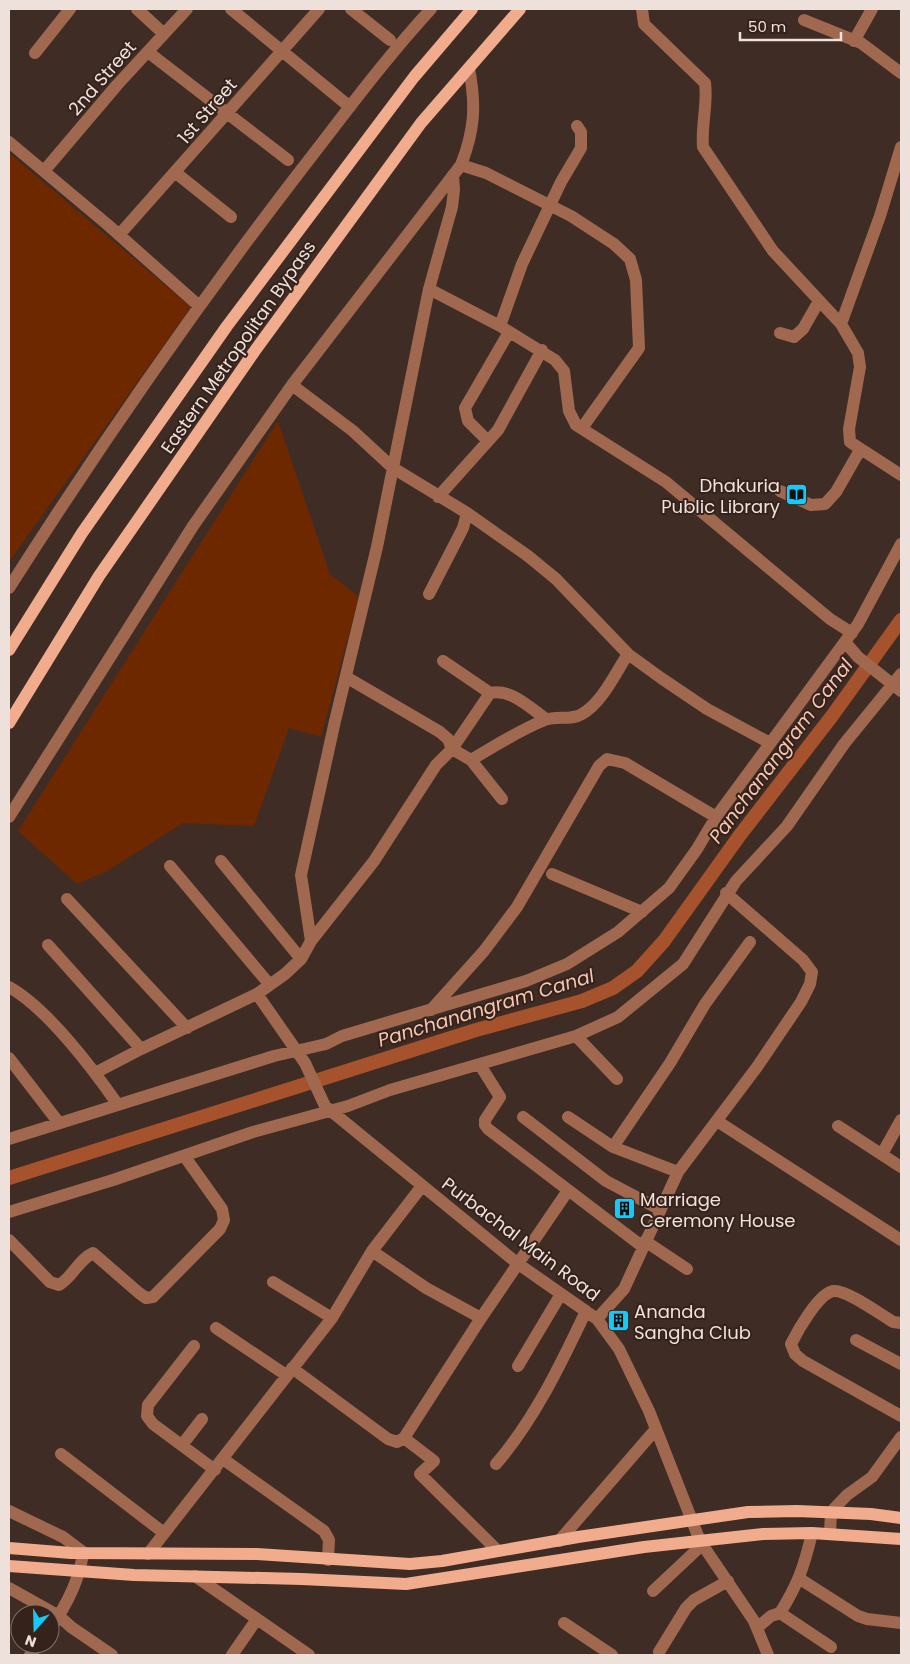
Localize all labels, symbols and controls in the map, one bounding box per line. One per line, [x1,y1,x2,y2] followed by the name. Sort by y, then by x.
[740,10,841,42] scale bar
[748,16,786,37] text: 50 m
[63,35,141,121] street label: 2nd Street
[172,73,242,149] street label: 1st Street
[155,235,321,459] street label: Eastern Metropolitan Bypass
[661,473,780,519] place label: Dhakuria Public Library
[784,483,808,507] library icon: Dhakuria Public Library
[703,653,860,849] water label: Panchanangram Canal
[375,962,598,1054] water label: Panchanangram Canal
[437,1171,605,1307] street label: Purbachal Main Road
[640,1187,796,1233] place label: Marriage Ceremony House
[612,1197,636,1221] building icon: Marriage Ceremony House
[634,1299,751,1345] place label: Ananda Sangha Club
[606,1309,630,1333] building icon: Ananda Sangha Club
[10,1604,60,1654] north arrow
[22,1630,39,1652] text: N

